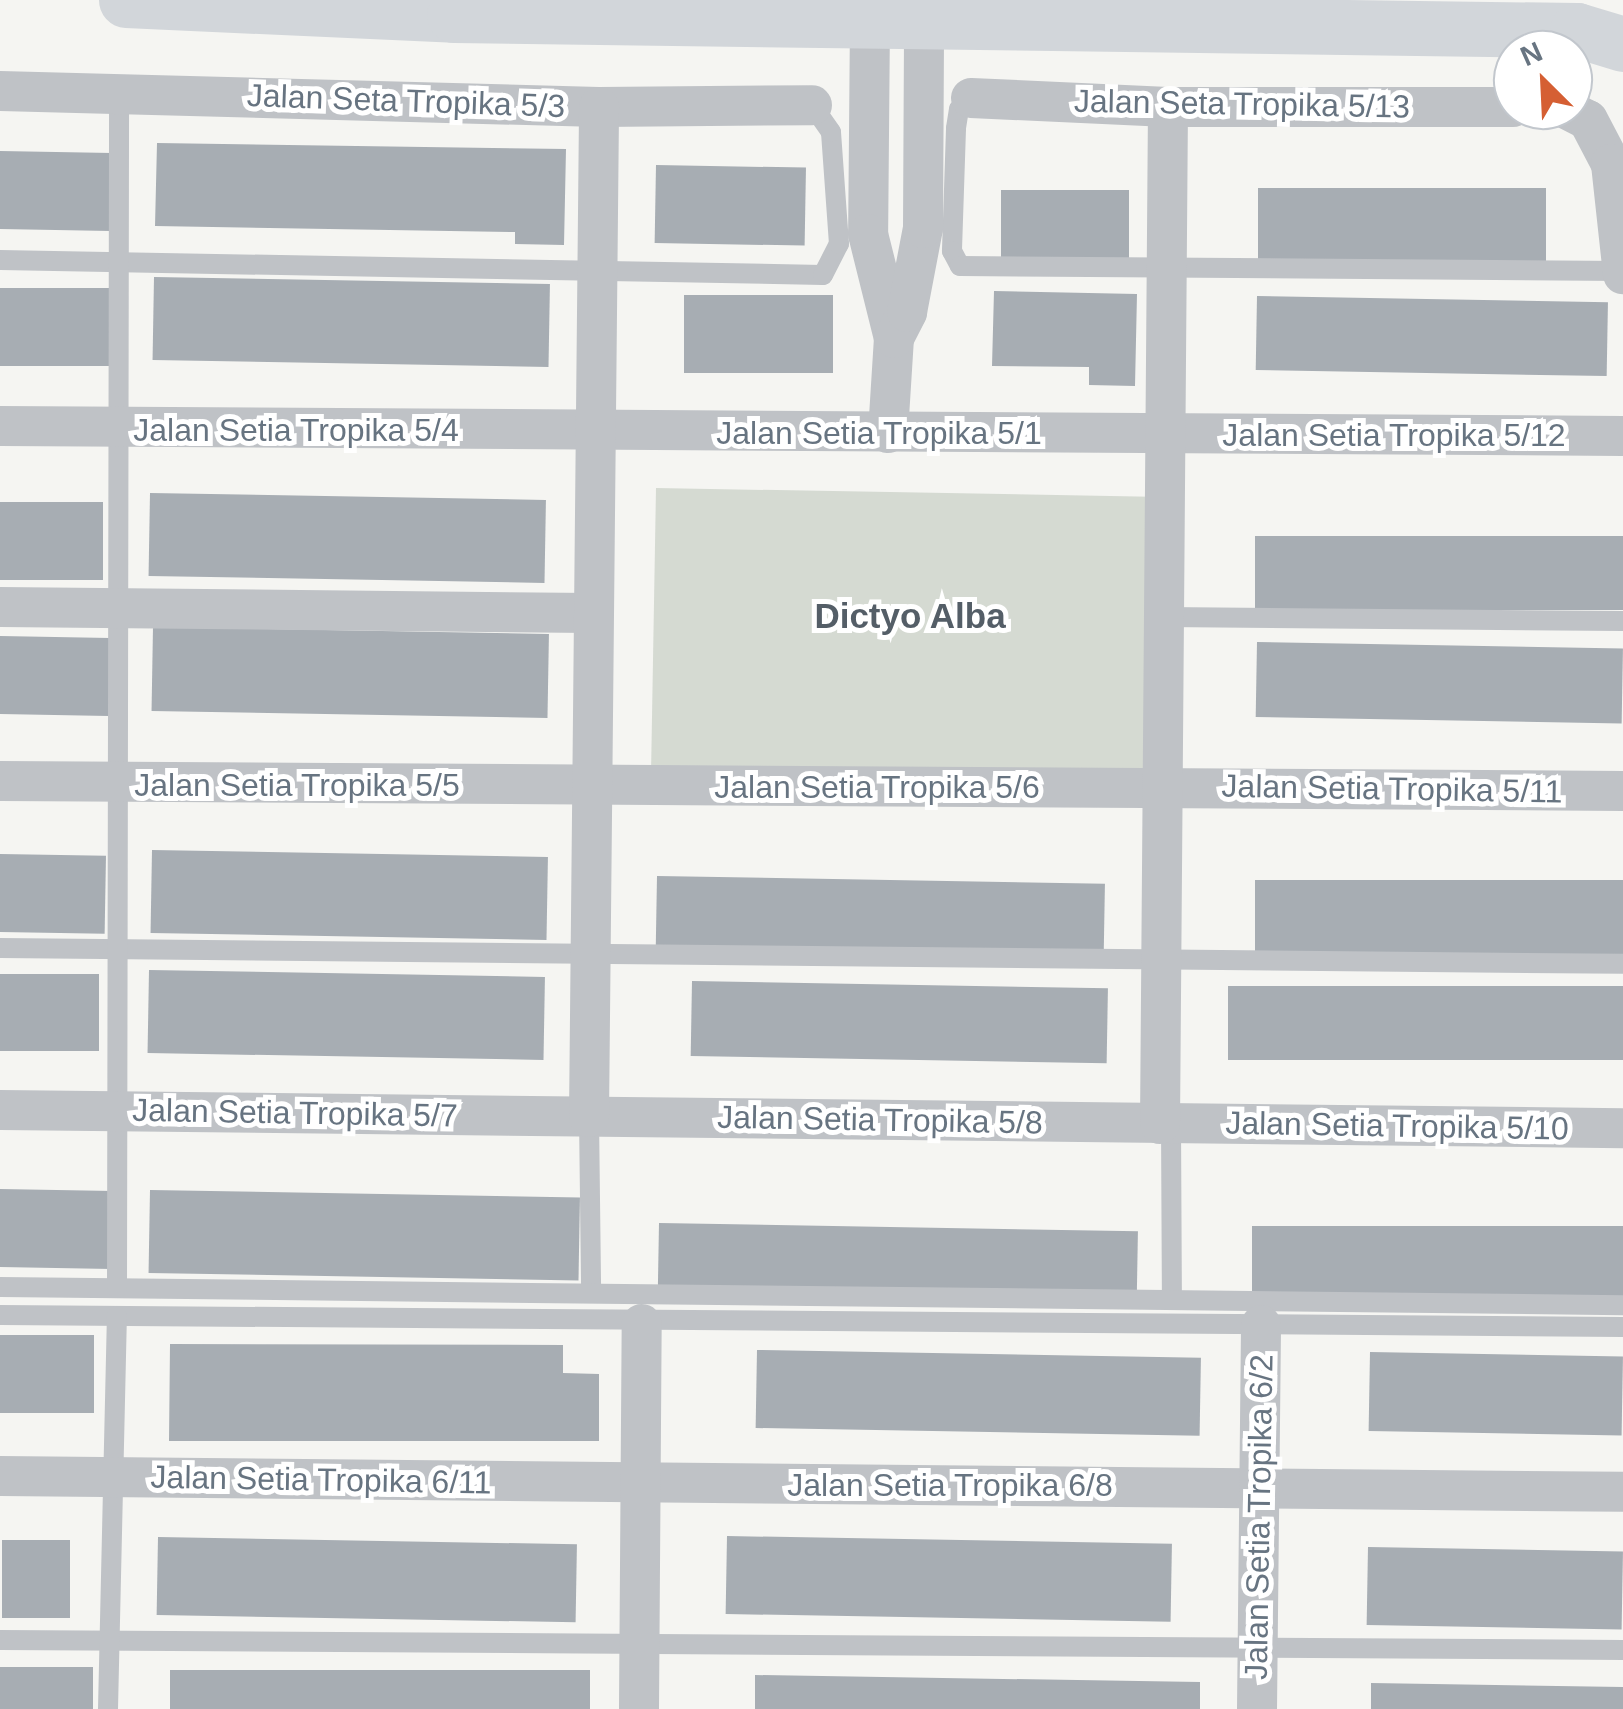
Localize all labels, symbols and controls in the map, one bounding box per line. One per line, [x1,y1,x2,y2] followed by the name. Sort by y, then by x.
[1493,30,1593,130] north arrow
[1516,36,1547,72] text: N
[246,76,566,126] street label: Jalan Seta Tropika 5/3
[1073,82,1411,126] street label: Jalan Seta Tropika 5/13
[133,411,459,449] street label: Jalan Setia Tropika 5/4
[716,414,1042,452] street label: Jalan Setia Tropika 5/1
[1222,416,1566,454] street label: Jalan Setia Tropika 5/12
[814,595,1006,637] district label: Dictyo Alba
[134,766,460,804] street label: Jalan Setia Tropika 5/5
[1221,767,1563,811] street label: Jalan Setia Tropika 5/11
[714,768,1040,806] street label: Jalan Setia Tropika 5/6
[132,1091,458,1135] street label: Jalan Setia Tropika 5/7
[717,1098,1043,1142] street label: Jalan Setia Tropika 5/8
[1225,1104,1569,1148] street label: Jalan Setia Tropika 5/10
[1237,1354,1281,1680] street label: Jalan Setia Tropika 6/2
[150,1458,492,1502] street label: Jalan Setia Tropika 6/11
[787,1466,1113,1504] street label: Jalan Setia Tropika 6/8

